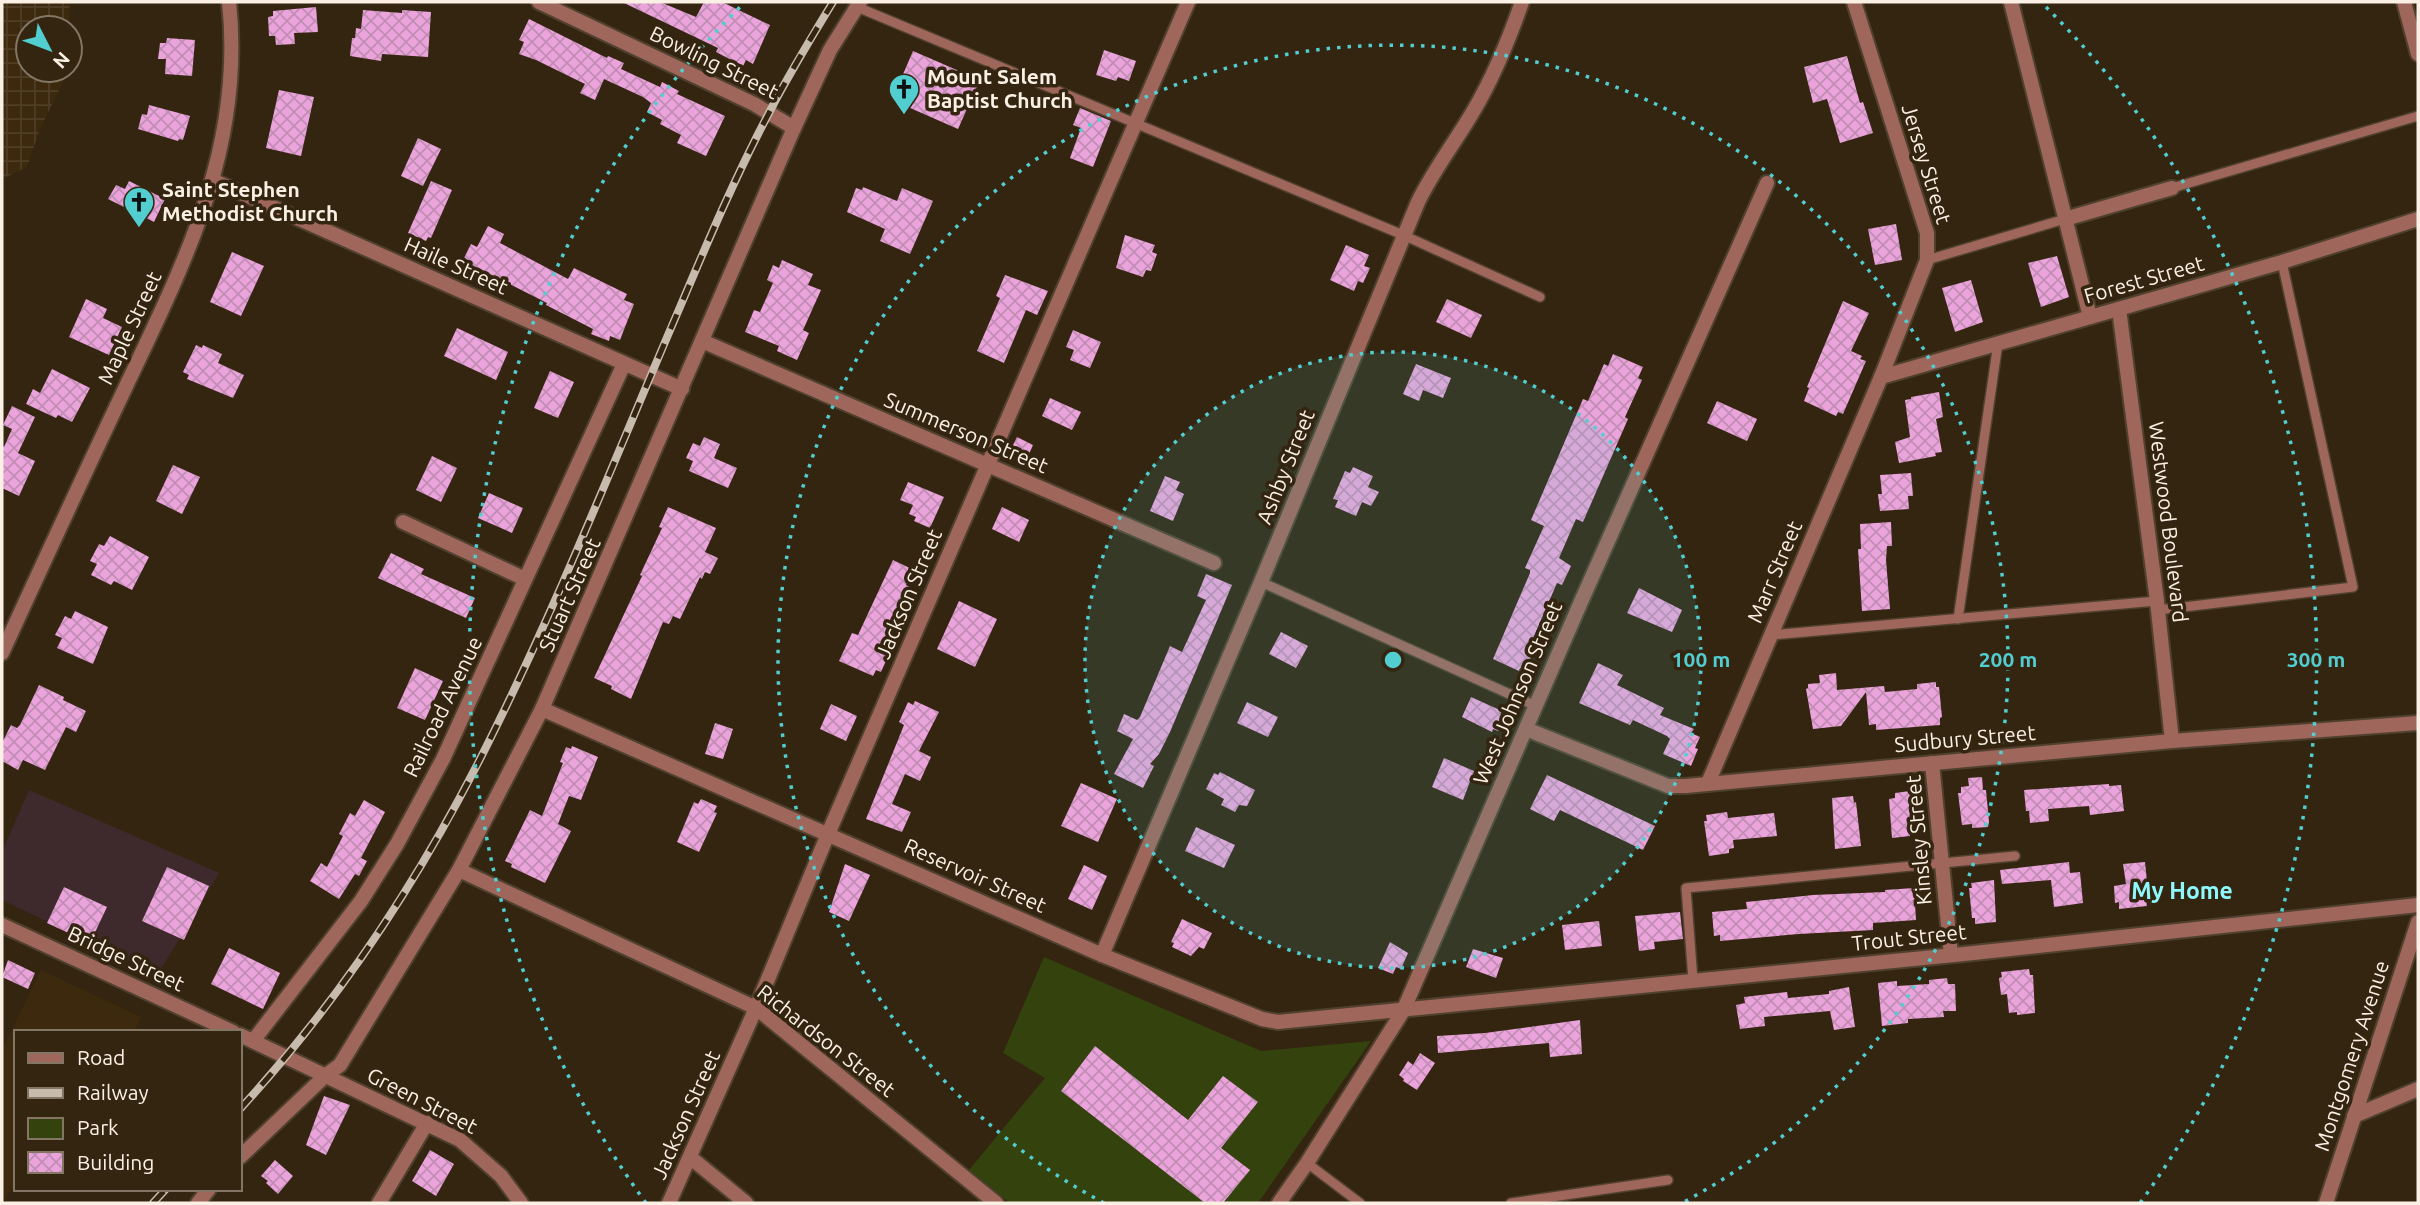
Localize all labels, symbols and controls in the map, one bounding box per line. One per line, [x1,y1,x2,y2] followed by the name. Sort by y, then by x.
[14,14,84,84] north arrow
[646,21,783,104] street label: Bowling Street
[49,48,75,73] text: N
[927,64,1073,112] place label: Mount Salem Baptist Church
[887,72,921,116] church icon: Mount Salem Baptist Church
[1897,101,1957,227] street label: Jersey Street
[162,177,338,225] place label: Saint Stephen Methodist Church
[122,185,156,229] church icon: Saint Stephen Methodist Church
[401,232,512,299] street label: Haile Street
[2081,250,2206,308] street label: Forest Street
[92,267,166,388] street label: Maple Street
[881,387,1052,477] street label: Summerson Street
[1251,406,1319,527] street label: Ashby Street
[2145,420,2193,624] street label: Westwood Boulevard
[1742,517,1806,626] street label: Marr Street
[870,525,946,662] street label: Jackson Street
[533,534,605,655] street label: Stuart Street
[1468,598,1566,788] street label: West Johnson Street
[398,632,486,781] street label: Railroad Avenue
[1672,647,1730,671] text: 100 m
[1979,647,2037,671] text: 200 m
[2287,647,2345,671] text: 300 m
[1381,648,1405,672] centre of rings
[1893,720,2036,756] street label: Sudbury Street
[1900,774,1936,906] street label: Kinsley Street
[901,833,1050,917] street label: Reservoir Street
[2131,878,2233,903] district label: My Home
[1851,919,1967,955] street label: Trout Street
[64,921,188,996] street label: Bridge Street
[2309,957,2393,1154] street label: Montgomery Avenue
[753,979,900,1101] street label: Richardson Street
[14,1030,242,1191] legend
[77,1045,125,1069] text: Road
[646,1047,724,1183] street label: Jackson Street
[363,1062,482,1138] street label: Green Street
[77,1080,149,1104] text: Railway
[77,1115,119,1139] text: Park
[77,1150,154,1174] text: Building

